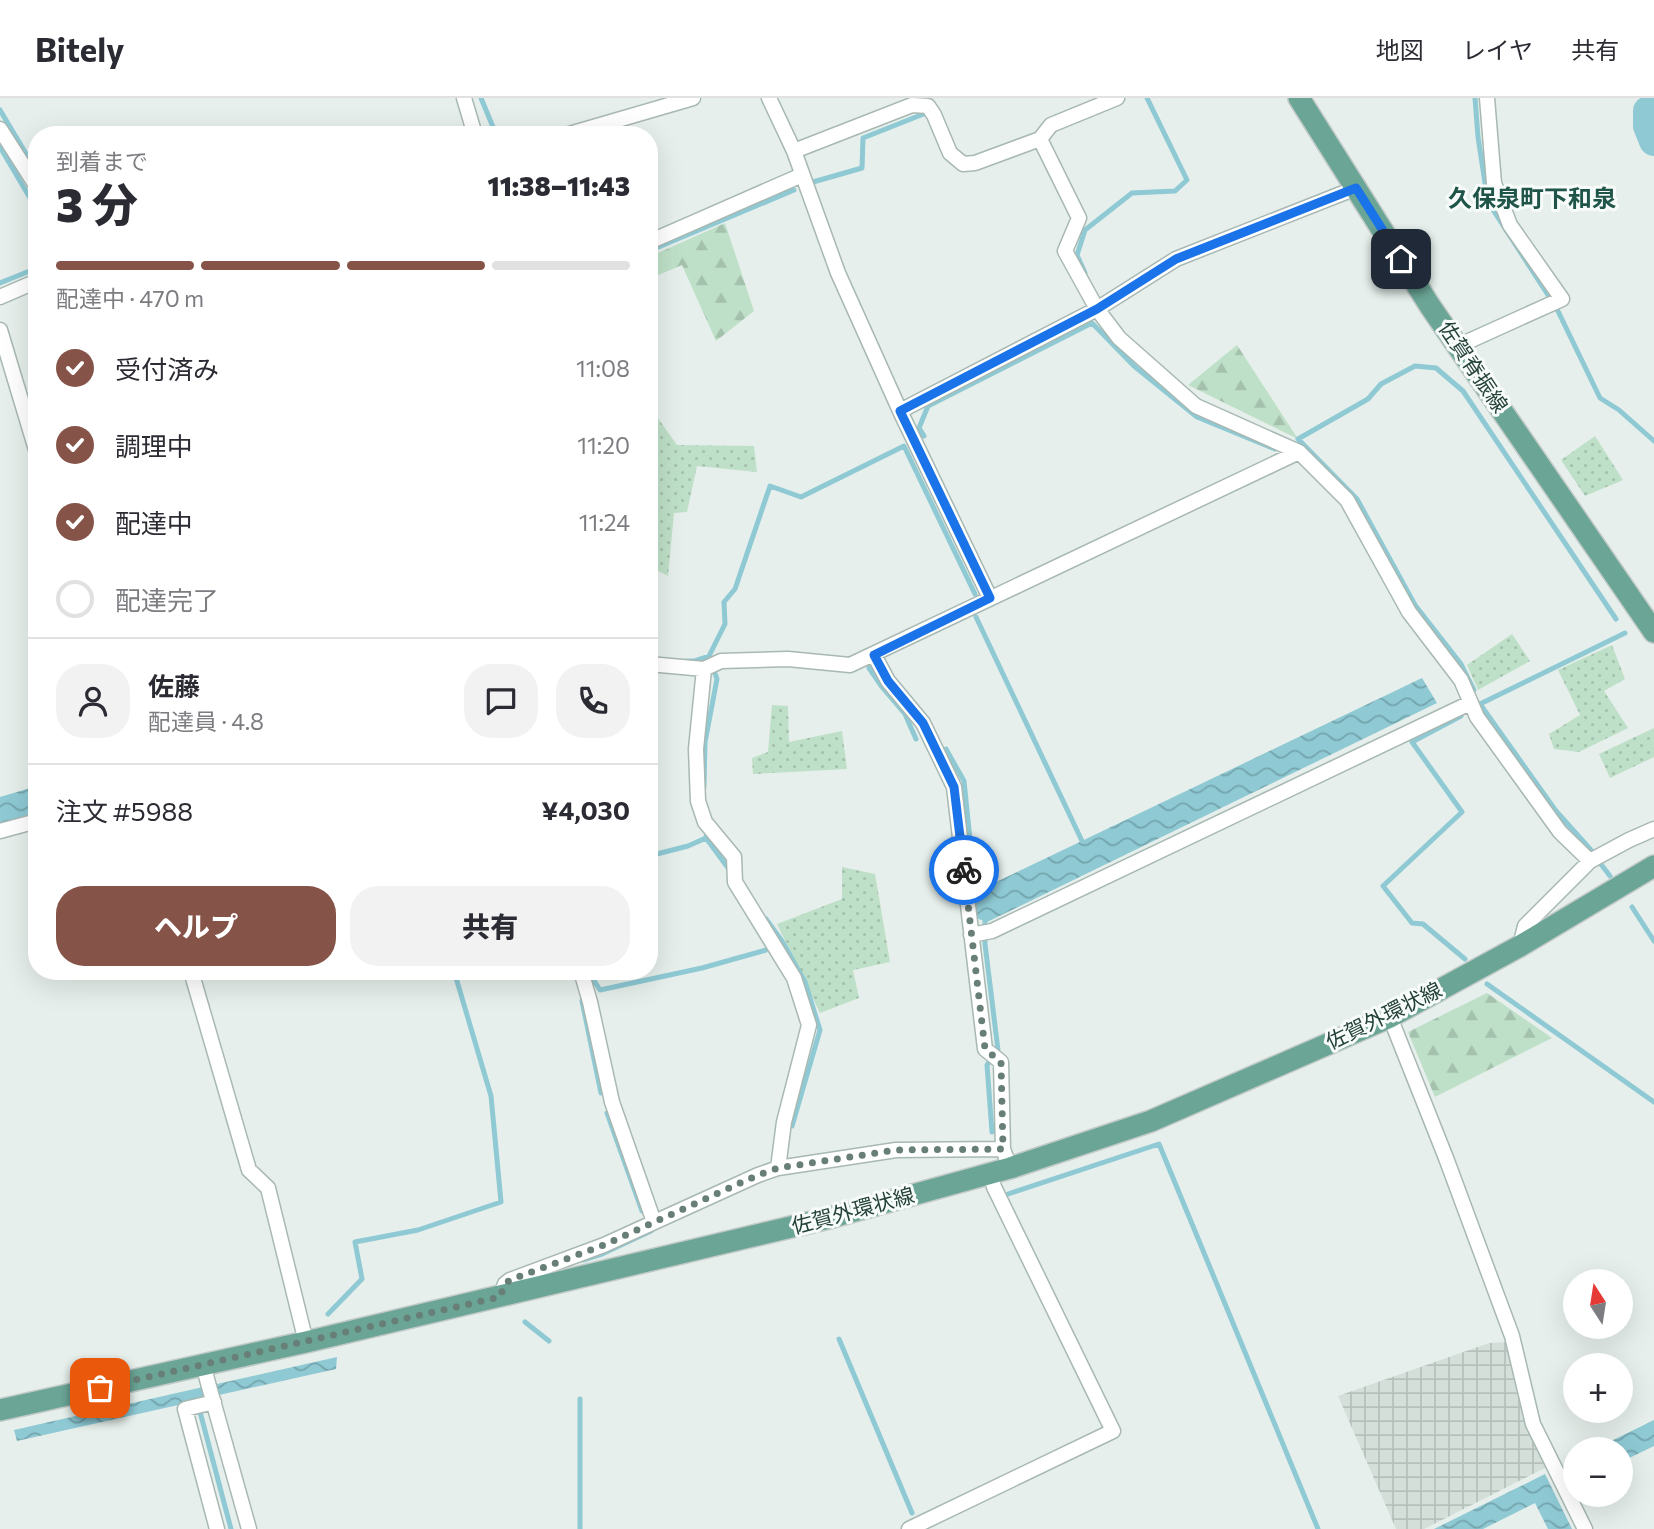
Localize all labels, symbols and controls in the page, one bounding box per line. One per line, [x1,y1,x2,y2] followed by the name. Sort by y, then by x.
[35,28,124,69] text: Bitely
[1376,35,1424,64] text: 地図
[1462,35,1533,64] text: レイヤ
[1571,35,1619,64] text: 共有
[56,147,148,175] text: 到着まで
[488,170,630,201] text: 11:38–11:43
[56,175,138,231] text: 3 分
[1448,183,1616,212] district label: 久保泉町下和泉
[1371,229,1431,289] pin
[1382,240,1420,278] icon: home
[56,284,204,312] text: 配達中 · 470 m
[1435,316,1514,417] street label: 佐賀脊振線
[56,349,94,387] icon: check
[115,353,219,384] text: 受付済み
[576,354,630,382] text: 11:08
[56,426,94,464] icon: check
[115,430,193,461] text: 調理中
[577,431,630,459] text: 11:20
[56,503,94,541] icon: check
[115,507,193,538] text: 配達中
[579,508,630,536] text: 11:24
[115,584,219,615] text: 配達完了
[56,664,130,738] button: person
[464,664,538,738] button: chat
[556,664,630,738] button: phone
[148,670,200,701] text: 佐藤
[148,707,264,735] text: 配達員 · 4.8
[542,794,630,825] text: ¥4,030
[56,795,193,826] text: 注文 #5988
[929,835,999,905] courier
[945,851,983,889] icon: bike
[56,886,336,966] button: ヘルプ
[350,886,630,966] button: 共有
[1321,976,1445,1054] street label: 佐賀外環状線
[789,1181,917,1238] street label: 佐賀外環状線
[1563,1269,1633,1339] north arrow
[1563,1269,1633,1507] map controls
[1563,1353,1633,1423] button: +
[70,1358,130,1418] pin
[81,1369,119,1407] icon: bag
[1563,1437,1633,1507] button: −

